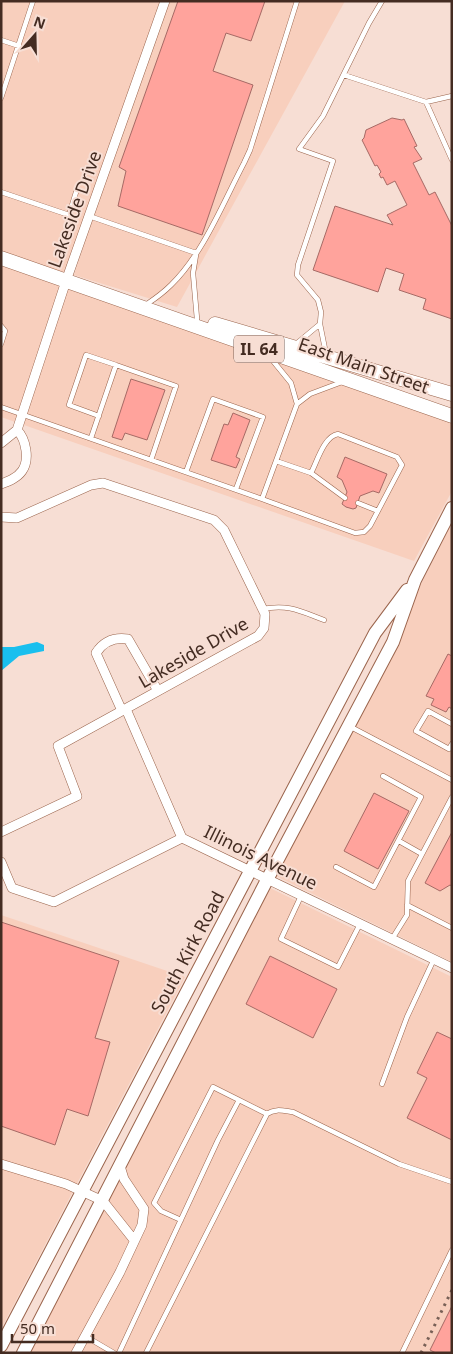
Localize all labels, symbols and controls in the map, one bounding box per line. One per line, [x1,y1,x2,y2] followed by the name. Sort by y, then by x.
[10,10,60,60] north arrow
[31,11,48,33] text: N
[42,147,106,271] street label: Lakeside Drive
[295,331,433,399] street label: East Main Street
[234,336,284,362] road number: IL 64
[134,611,252,693] street label: Lakeside Drive
[200,819,322,895] street label: Illinois Avenue
[145,887,229,1017] street label: South Kirk Road
[12,1312,94,1344] scale bar
[20,1318,55,1338] text: 50 m

